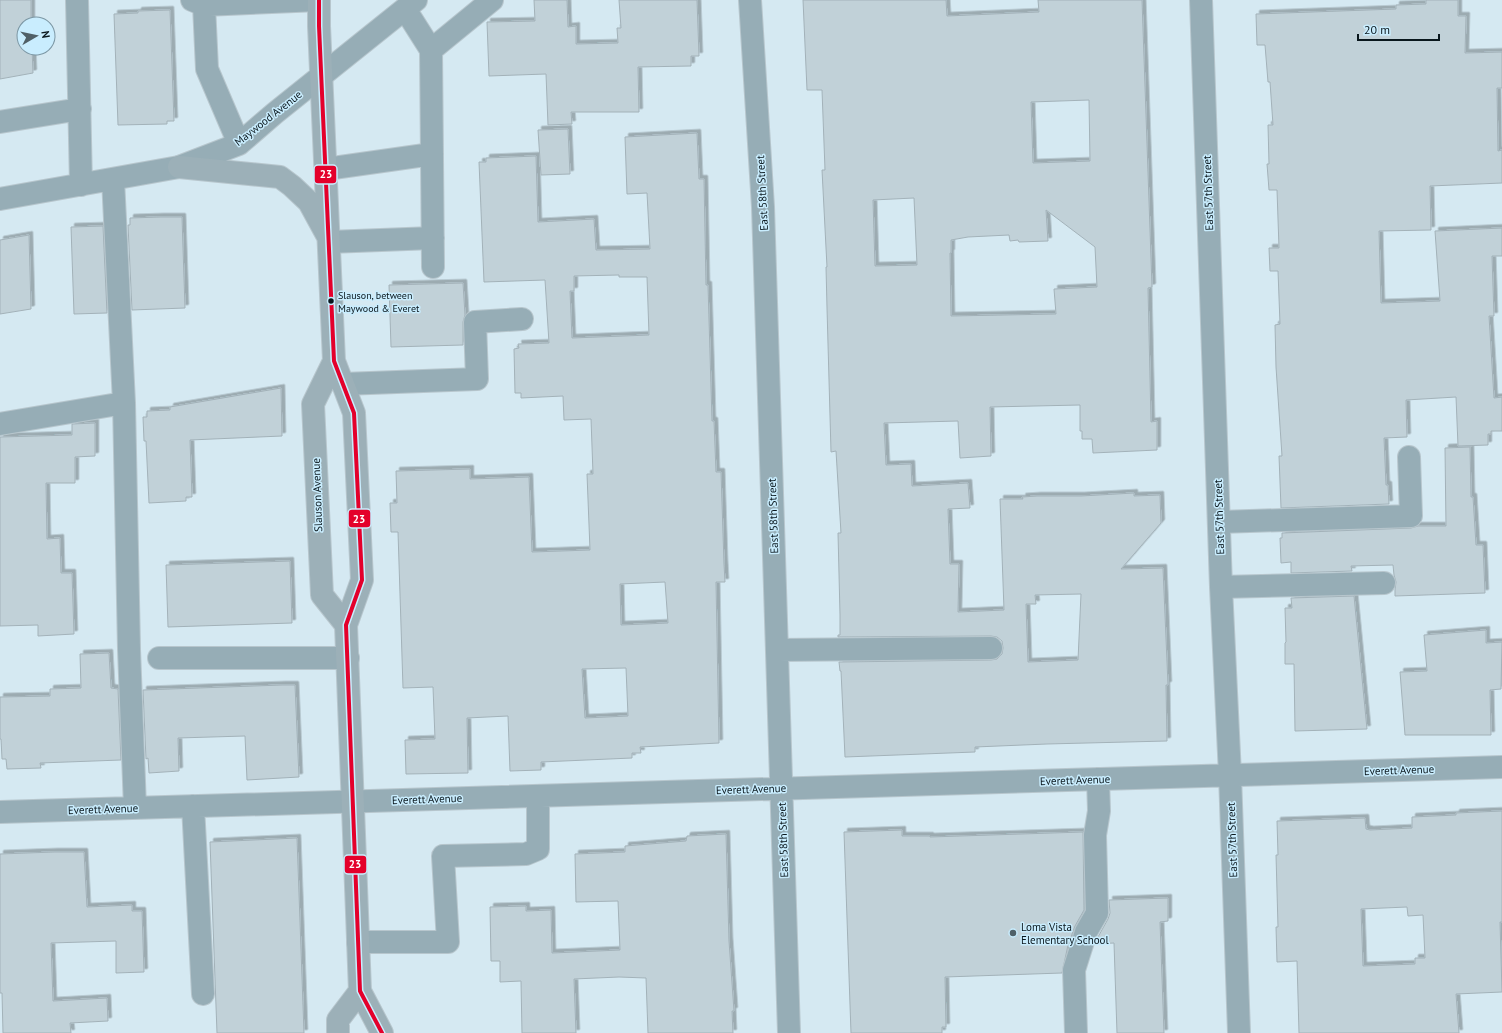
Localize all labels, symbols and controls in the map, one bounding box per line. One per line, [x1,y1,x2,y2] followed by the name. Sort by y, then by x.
[16,16,56,56] north arrow
[1358,16,1439,42] scale bar
[1364,22,1390,37] text: 20 m
[38,30,53,39] text: N
[231,87,305,149] street label: Maywood Avenue
[753,155,771,231] street label: East 58th Street
[1200,155,1216,231] street label: East 57th Street
[314,165,337,184] line badge: 23
[320,167,332,181] text: 23
[338,289,420,315] place label: Slauson, between Maywood & Everet
[326,296,336,306] marker: Slauson, between Maywood & Everet
[309,457,325,532] street label: Slauson Avenue
[765,478,781,554] street label: East 58th Street
[1211,479,1227,555] street label: East 57th Street
[348,509,371,528] line badge: 23
[353,512,365,526] text: 23
[1364,762,1435,778] street label: Everett Avenue
[1040,772,1111,788] street label: Everett Avenue
[716,781,787,797] street label: Everett Avenue
[392,791,463,807] street label: Everett Avenue
[68,801,139,817] street label: Everett Avenue
[775,802,791,878] street label: East 58th Street
[1224,802,1240,878] street label: East 57th Street
[344,855,367,874] line badge: 23
[349,857,361,871] text: 23
[1021,920,1109,947] place label: Loma Vista Elementary School
[1008,928,1018,938] marker: Loma Vista Elementary School

